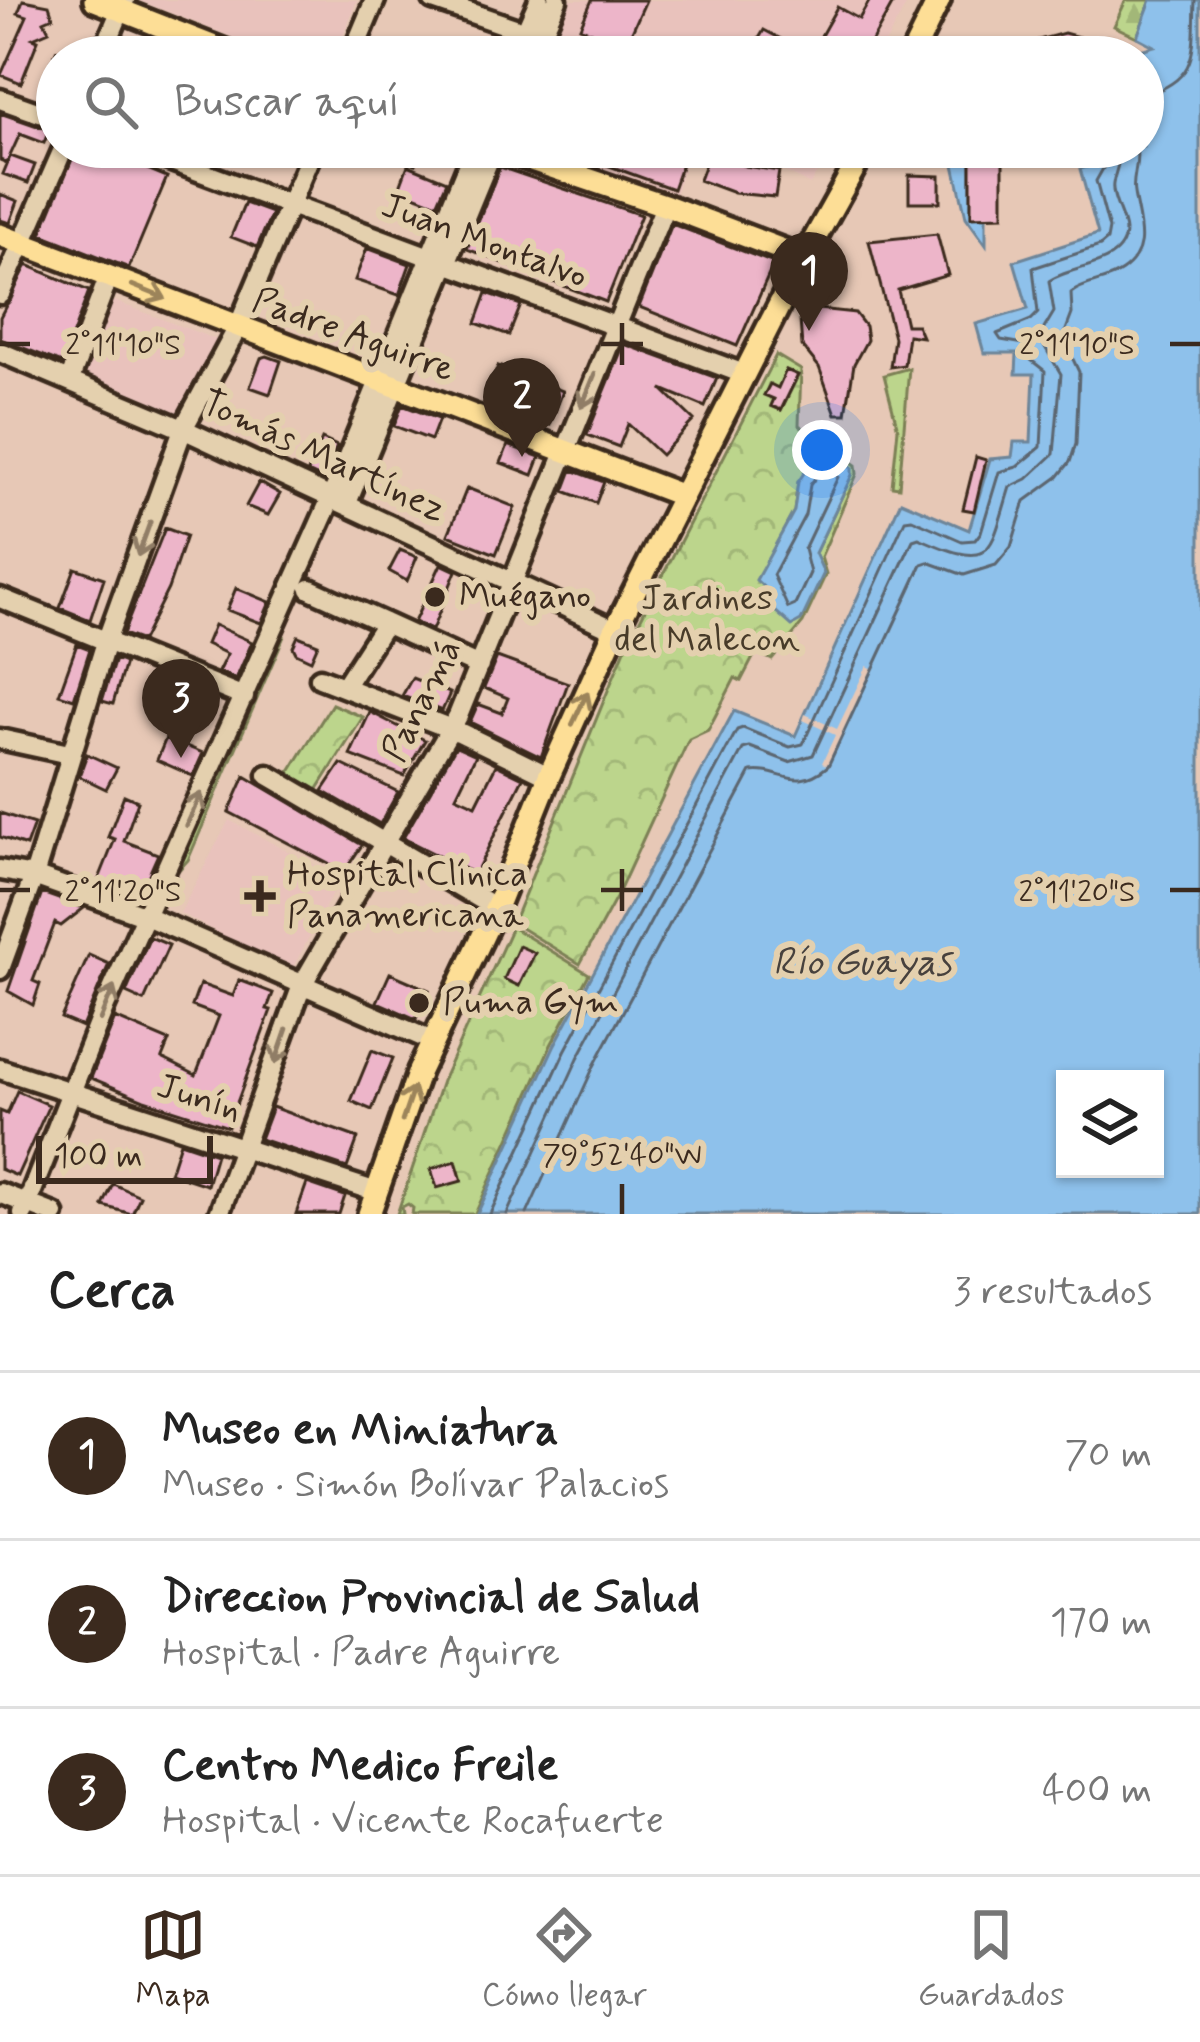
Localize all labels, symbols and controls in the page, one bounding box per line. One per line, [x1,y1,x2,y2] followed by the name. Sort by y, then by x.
[36,36,1164,168] search box
[78,69,144,135] icon: search
[174,73,400,132] text: Buscar aquí
[375,183,593,301] street label: Juan Montalvo
[770,232,848,331] pin: 1
[246,278,460,394] street label: Padre Aguirre
[129,283,166,304] one-way arrow
[65,326,181,365] text: 2°11'10"S
[1019,326,1135,365] text: 2°11'10"S
[483,358,561,457] pin: 2
[576,372,598,409] one-way arrow
[193,380,453,534] street label: Tomás Martínez
[792,420,852,480] your location
[132,520,153,557] one-way arrow
[459,574,591,621] place label: Muégano
[614,576,800,664] park label: Jardines del Malecon
[422,584,448,610] marker: Muégano
[372,632,474,770] street label: Panamá
[142,659,220,758] pin: 3
[570,691,592,727] one-way arrow
[184,792,206,828] one-way arrow
[287,852,528,940] place label: Hospital Clínica Panamericana
[65,873,181,912] text: 2°11'20"S
[1019,873,1135,912] text: 2°11'20"S
[244,880,276,912] marker: Hospital Clínica Panamericana
[773,938,955,989] water label: Río Guayas
[443,980,619,1027] place label: Puma Gym
[98,985,119,1022] one-way arrow
[406,990,432,1016] marker: Puma Gym
[268,1027,290,1065] one-way arrow
[151,1063,247,1135] street label: Junín
[1056,1070,1164,1178] map controls
[1056,1070,1164,1178] button: layers
[399,1086,420,1123] one-way arrow
[36,1130,213,1183] scale bar
[54,1135,143,1179] text: 100 m
[542,1136,702,1175] text: 79°52'40"W
[48,1259,176,1325] text: Cerca
[953,1267,1152,1318] text: 3 resultados
[162,1401,558,1460] text: Museo en Miniatura
[78,1430,96,1481] text: 1
[1064,1430,1152,1481] text: 70 m
[162,1460,669,1511] text: Museo · Simón Bolívar Palacios
[162,1569,700,1628] text: Direccion Provincial de Salud
[77,1598,97,1649] text: 2
[1050,1598,1152,1649] text: 170 m
[162,1628,560,1679] text: Hospital · Padre Aguirre
[162,1737,558,1796] text: Centro Medico Freile
[78,1766,96,1817] text: 3
[1042,1766,1152,1817] text: 400 m
[162,1796,664,1847] text: Hospital · Vicente Rocafuerte
[135,1902,211,2018] tab: Mapa
[482,1902,647,2018] tab: Cómo llegar
[918,1902,1065,2018] tab: Guardados

